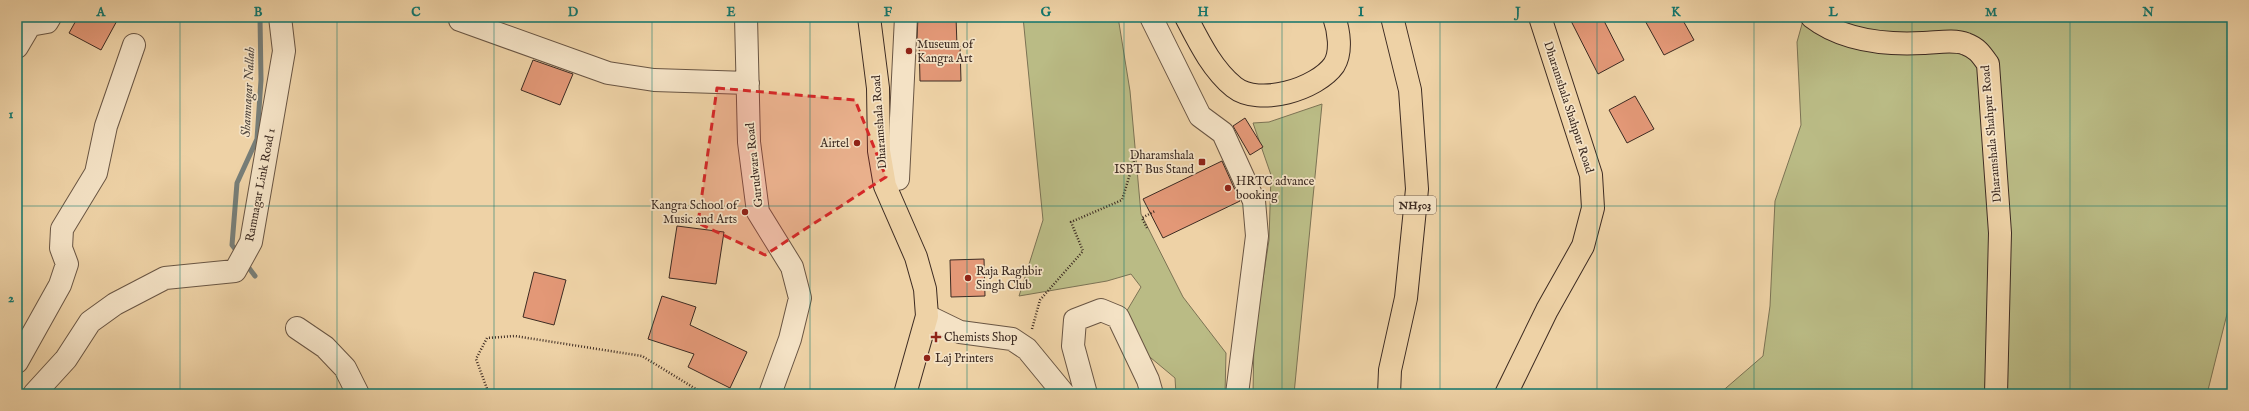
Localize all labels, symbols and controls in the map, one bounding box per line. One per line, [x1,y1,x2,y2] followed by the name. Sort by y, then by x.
[96,4,107,21] text: A
[254,4,263,21] text: B
[411,4,421,21] text: C
[568,4,579,21] text: D
[726,4,736,21] text: E
[884,4,893,21] text: F
[1041,4,1052,21] text: G
[1197,4,1209,21] text: H
[1358,4,1364,21] text: I
[1513,4,1521,21] text: J
[1671,4,1681,21] text: K
[1827,4,1838,21] text: L
[1985,4,1998,21] text: M
[2141,4,2154,21] text: N
[917,37,976,66] place label: Museum of Kangra Art
[1539,39,1597,176] street label: Dharamshala Shahpur Road
[238,46,260,138] water label: Shamnagar Nallah
[904,46,914,56] marker: Museum of Kangra Art
[1978,64,2006,203] street label: Dharamshala Shahpur Road
[869,74,890,169] street label: Dharamshala Road
[9,106,14,123] text: 1
[743,121,766,208] street label: Gurudwara Road
[242,127,279,243] street label: Ramnagar Link Road 1
[819,136,850,151] place label: Airtel
[852,138,862,148] marker: Airtel
[1114,148,1195,177] place label: Dharamshala ISBT Bus Stand
[1197,157,1207,167] marker: Dharamshala ISBT Bus Stand
[1236,174,1315,203] place label: HRTC advance booking
[1223,183,1233,193] marker: HRTC advance booking
[1394,196,1436,214] road number: NH503
[651,198,740,227] place label: Kangra School of Music and Arts
[740,207,750,217] marker: Kangra School of Music and Arts
[976,264,1043,293] place label: Raja Raghbir Singh Club
[963,273,973,283] marker: Raja Raghbir Singh Club
[8,290,14,307] text: 2
[944,330,1018,346] place label: Chemists Shop
[931,332,941,342] marker: Chemists Shop
[935,351,993,366] place label: Laj Printers
[922,353,932,363] marker: Laj Printers

